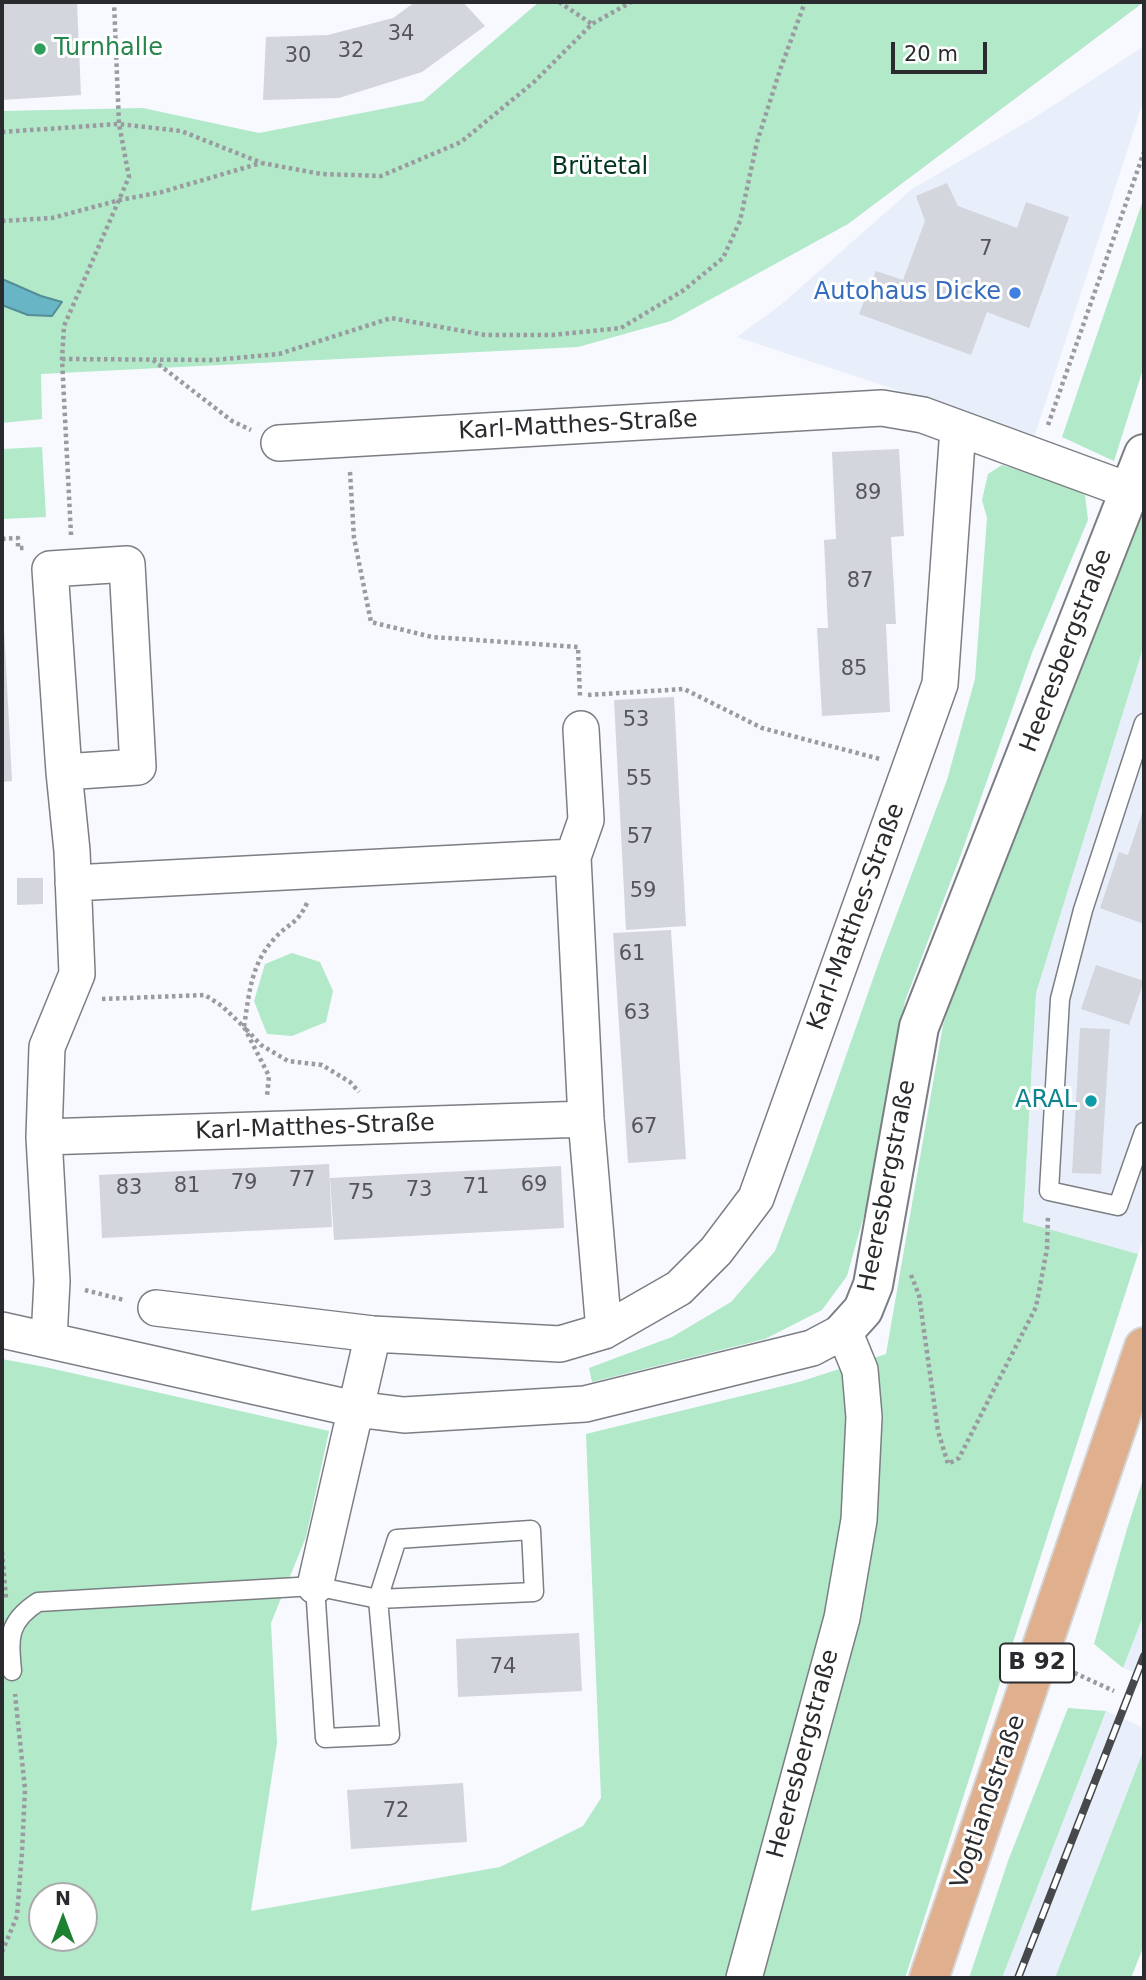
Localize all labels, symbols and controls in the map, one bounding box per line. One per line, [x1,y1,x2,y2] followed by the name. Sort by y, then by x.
[388,22,414,48] house number: 34
[894,28,990,72] scale bar
[54,35,163,63] place label: Turnhalle
[338,39,364,65] house number: 32
[32,41,48,57] marker: Turnhalle
[904,42,958,66] text: 20 m
[285,44,311,70] house number: 30
[552,154,648,182] park label: Brütetal
[979,237,993,263] house number: 7
[814,279,1001,307] place label: Autohaus Dicke
[1007,285,1023,301] marker: Autohaus Dicke
[458,405,698,447] street label: Karl-Matthes-Straße
[855,481,881,507] house number: 89
[1015,545,1119,757] street label: Heeresbergstraße
[847,569,873,595] house number: 87
[841,657,867,683] house number: 85
[623,708,649,734] house number: 53
[626,767,652,793] house number: 55
[802,799,912,1035] street label: Karl-Matthes-Straße
[627,825,653,851] house number: 57
[630,879,656,905] house number: 59
[619,942,645,968] house number: 61
[624,1001,650,1027] house number: 63
[853,1078,923,1294] street label: Heeresbergstraße
[1015,1087,1077,1115] place label: ARAL
[1083,1093,1099,1109] marker: ARAL
[195,1109,435,1147] street label: Karl-Matthes-Straße
[631,1115,657,1141] house number: 67
[289,1168,315,1194] house number: 77
[231,1171,257,1197] house number: 79
[521,1173,547,1199] house number: 69
[174,1174,200,1200] house number: 81
[463,1175,489,1201] house number: 71
[116,1176,142,1202] house number: 83
[406,1178,432,1204] house number: 73
[348,1181,374,1207] house number: 75
[1000,1644,1074,1682] road number: B 92
[762,1646,846,1862] street label: Heeresbergstraße
[490,1655,516,1681] house number: 74
[946,1711,1032,1893] street label: Vogtlandstraße
[383,1799,409,1825] house number: 72
[28,1882,98,1952] north arrow
[55,1887,71,1909] text: N

